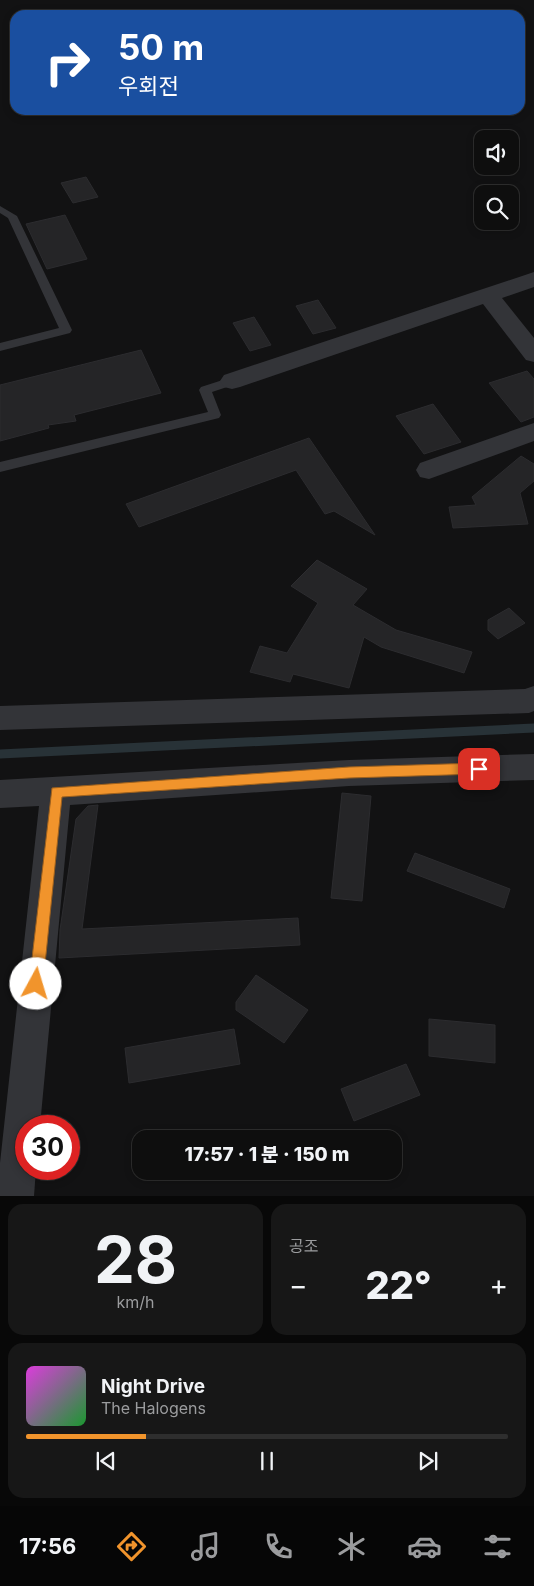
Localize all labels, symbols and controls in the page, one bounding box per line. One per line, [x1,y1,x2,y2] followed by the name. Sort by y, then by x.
[118,26,204,68] text: 50 m
[35,30,100,95] icon: right
[118,73,179,99] text: 우회전
[474,130,519,230] map controls
[474,130,519,175] button: sound
[474,185,519,230] button: search
[458,748,500,790] pin
[465,755,493,783] icon: arrive
[9,957,61,1009] position arrow
[15,1115,80,1180] speed limit sign: 30
[185,1143,349,1166] text: 17:57 · 1 분 · 150 m
[94,1220,177,1299] text: 28
[289,1236,318,1256] text: 공조
[366,1262,431,1308] text: 22°
[289,1268,308,1302] text: −
[489,1268,508,1302] text: +
[116,1292,155,1312] text: km/h
[101,1375,205,1398] text: Night Drive
[101,1398,206,1418] text: The Halogens
[92,1447,120,1475] icon: previous
[253,1447,281,1475] icon: pause
[414,1447,442,1475] icon: next
[114,1529,149,1564] icon: directions
[188,1529,223,1564] icon: music
[261,1529,296,1564] icon: phone
[334,1529,369,1564] icon: climate
[407,1529,442,1564] icon: car
[480,1529,515,1564] icon: filters
[19,1533,76,1559] text: 17:56

